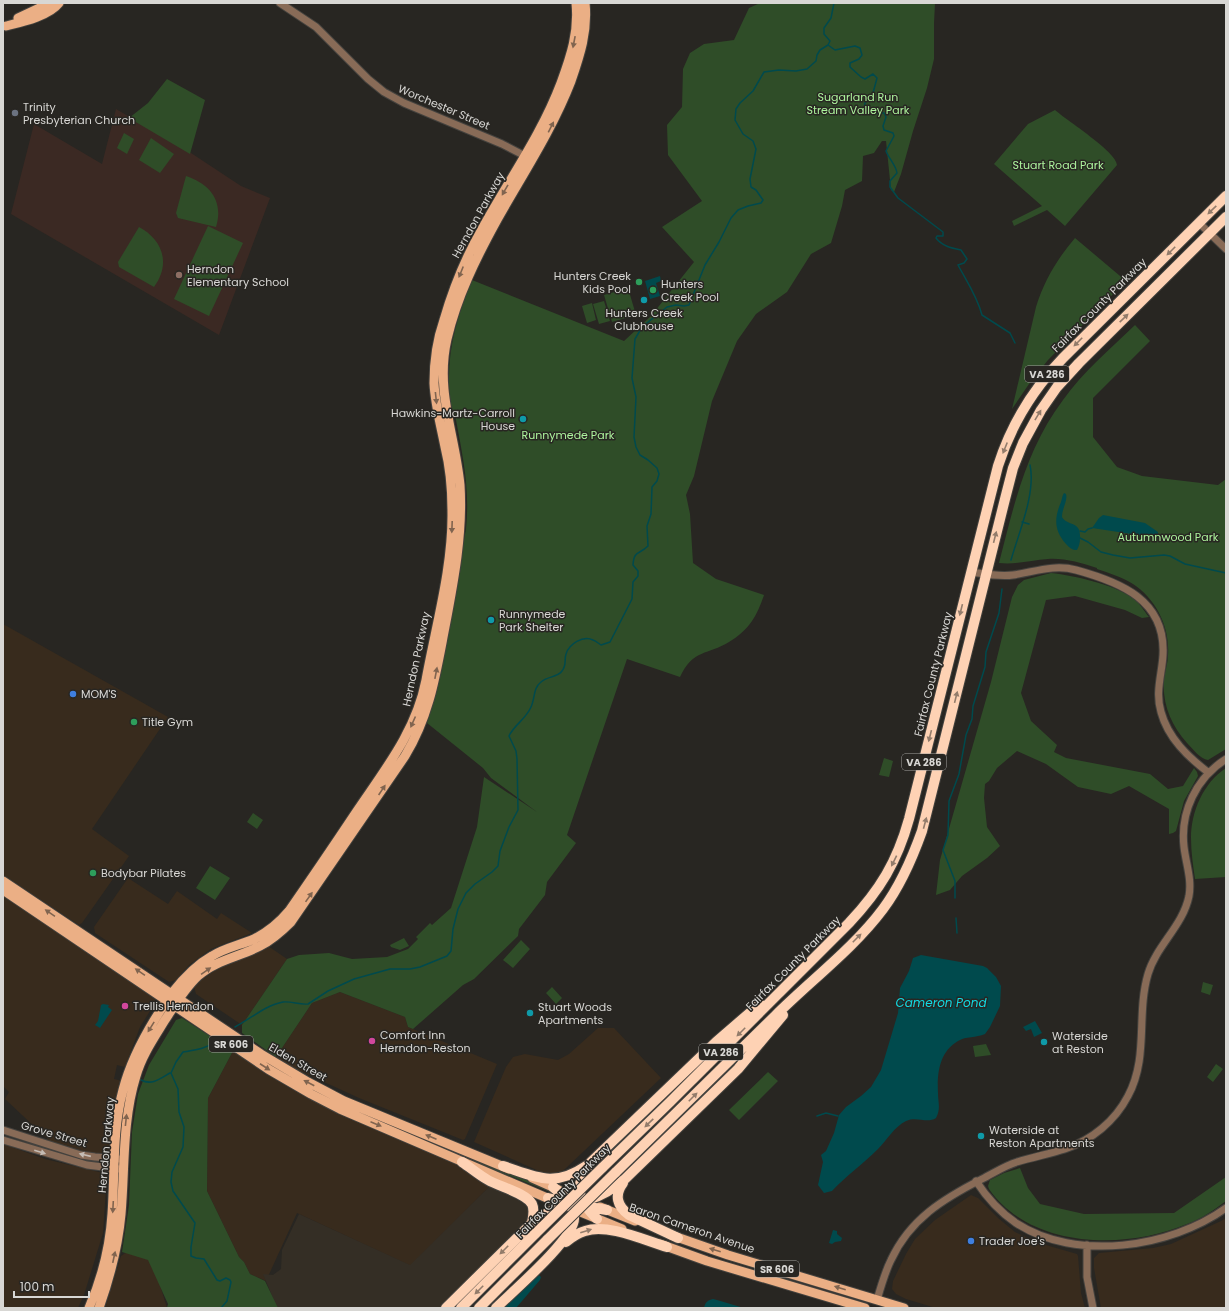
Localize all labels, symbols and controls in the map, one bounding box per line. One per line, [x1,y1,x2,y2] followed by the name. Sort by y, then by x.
[571,36,577,48] one-way arrow
[396,80,492,134] street label: Worchester Street
[807,89,910,118] park label: Sugarland Run Stream Valley Park
[23,99,135,128] place label: Trinity Presbyterian Church
[10,108,20,118] marker: Trinity Presbyterian Church
[548,121,554,132] one-way arrow
[1012,157,1104,173] park label: Stuart Road Park
[448,168,509,261] street label: Herndon Parkway
[501,184,508,196] one-way arrow
[1207,205,1217,214] one-way arrow
[1166,246,1176,255] one-way arrow
[1048,254,1150,356] street label: Fairfax County Parkway
[187,261,289,290] place label: Herndon Elementary School
[458,267,464,278] one-way arrow
[554,268,631,297] place label: Hunters Creek Kids Pool
[174,270,184,280] marker: Herndon Elementary School
[661,276,719,305] place label: Hunters Creek Pool
[634,277,644,287] marker: Hunters Creek Kids Pool
[648,285,658,295] marker: Hunters Creek Pool
[639,295,649,305] marker: Hunters Creek Clubhouse
[605,305,683,334] place label: Hunters Creek Clubhouse
[1119,313,1129,323] one-way arrow
[1073,337,1083,347] one-way arrow
[1025,366,1069,382] road number: VA 286
[432,392,439,404] one-way arrow
[391,405,515,434] place label: Hawkins-Martz-Carroll House
[1034,409,1041,421] one-way arrow
[518,414,528,424] marker: Hawkins-Martz-Carroll House
[522,427,615,443] park label: Runnymede Park
[1001,442,1007,454] one-way arrow
[448,521,455,533] one-way arrow
[1118,529,1219,545] park label: Autumnwood Park
[993,531,999,543] one-way arrow
[958,603,964,616] one-way arrow
[499,606,566,635] place label: Runnymede Park Shelter
[398,609,434,708] street label: Herndon Parkway
[910,609,956,738] street label: Fairfax County Parkway
[486,615,496,625] marker: Runnymede Park Shelter
[433,667,439,679] one-way arrow
[81,686,117,702] place label: MOM'S
[68,689,78,699] marker: MOM'S
[953,691,959,703] one-way arrow
[142,714,193,730] place label: Title Gym
[129,717,139,727] marker: Title Gym
[410,717,416,728] one-way arrow
[927,730,933,742] one-way arrow
[902,754,946,770] road number: VA 286
[378,784,386,795] one-way arrow
[922,817,928,829] one-way arrow
[891,855,897,866] one-way arrow
[101,865,186,881] place label: Bodybar Pilates
[88,868,98,878] marker: Bodybar Pilates
[305,892,313,903] one-way arrow
[45,909,55,917] one-way arrow
[742,912,844,1014] street label: Fairfax County Parkway
[852,933,862,943] one-way arrow
[200,967,211,975] one-way arrow
[134,968,145,976] one-way arrow
[895,994,987,1011] water label: Cameron Pond
[133,998,214,1014] place label: Trellis Herndon
[538,999,612,1028] place label: Stuart Woods Apartments
[120,1001,130,1011] marker: Trellis Herndon
[525,1008,535,1018] marker: Stuart Woods Apartments
[147,1022,155,1032] one-way arrow
[380,1027,471,1056] place label: Comfort Inn Herndon-Reston
[736,1027,746,1037] one-way arrow
[1052,1028,1108,1057] place label: Waterside at Reston
[209,1036,253,1052] road number: SR 606
[367,1036,377,1046] marker: Comfort Inn Herndon-Reston
[1039,1037,1049,1047] marker: Waterside at Reston
[266,1039,330,1085] street label: Elden Street
[699,1044,743,1060] road number: VA 286
[260,1063,270,1071] one-way arrow
[303,1080,315,1086] one-way arrow
[688,1092,698,1102] one-way arrow
[94,1096,118,1194] street label: Herndon Parkway
[123,1114,129,1127] one-way arrow
[19,1117,89,1151] street label: Grove Street
[644,1118,654,1128] one-way arrow
[371,1121,382,1127] one-way arrow
[989,1122,1095,1151] place label: Waterside at Reston Apartments
[976,1131,986,1141] marker: Waterside at Reston Apartments
[424,1133,436,1139] one-way arrow
[512,1140,614,1242] street label: Fairfax County Parkway
[34,1149,46,1155] one-way arrow
[79,1152,91,1158] one-way arrow
[627,1199,757,1257] street label: Baron Cameron Avenue
[109,1201,116,1213] one-way arrow
[581,1228,593,1234] one-way arrow
[979,1233,1045,1249] place label: Trader Joe's
[966,1236,976,1246] marker: Trader Joe's
[499,1245,509,1255] one-way arrow
[709,1247,721,1253] one-way arrow
[112,1251,118,1264] one-way arrow
[755,1261,799,1277] road number: SR 606
[14,1273,89,1299] scale bar
[20,1278,54,1295] text: 100 m
[474,1285,484,1295] one-way arrow
[833,1285,845,1291] one-way arrow

